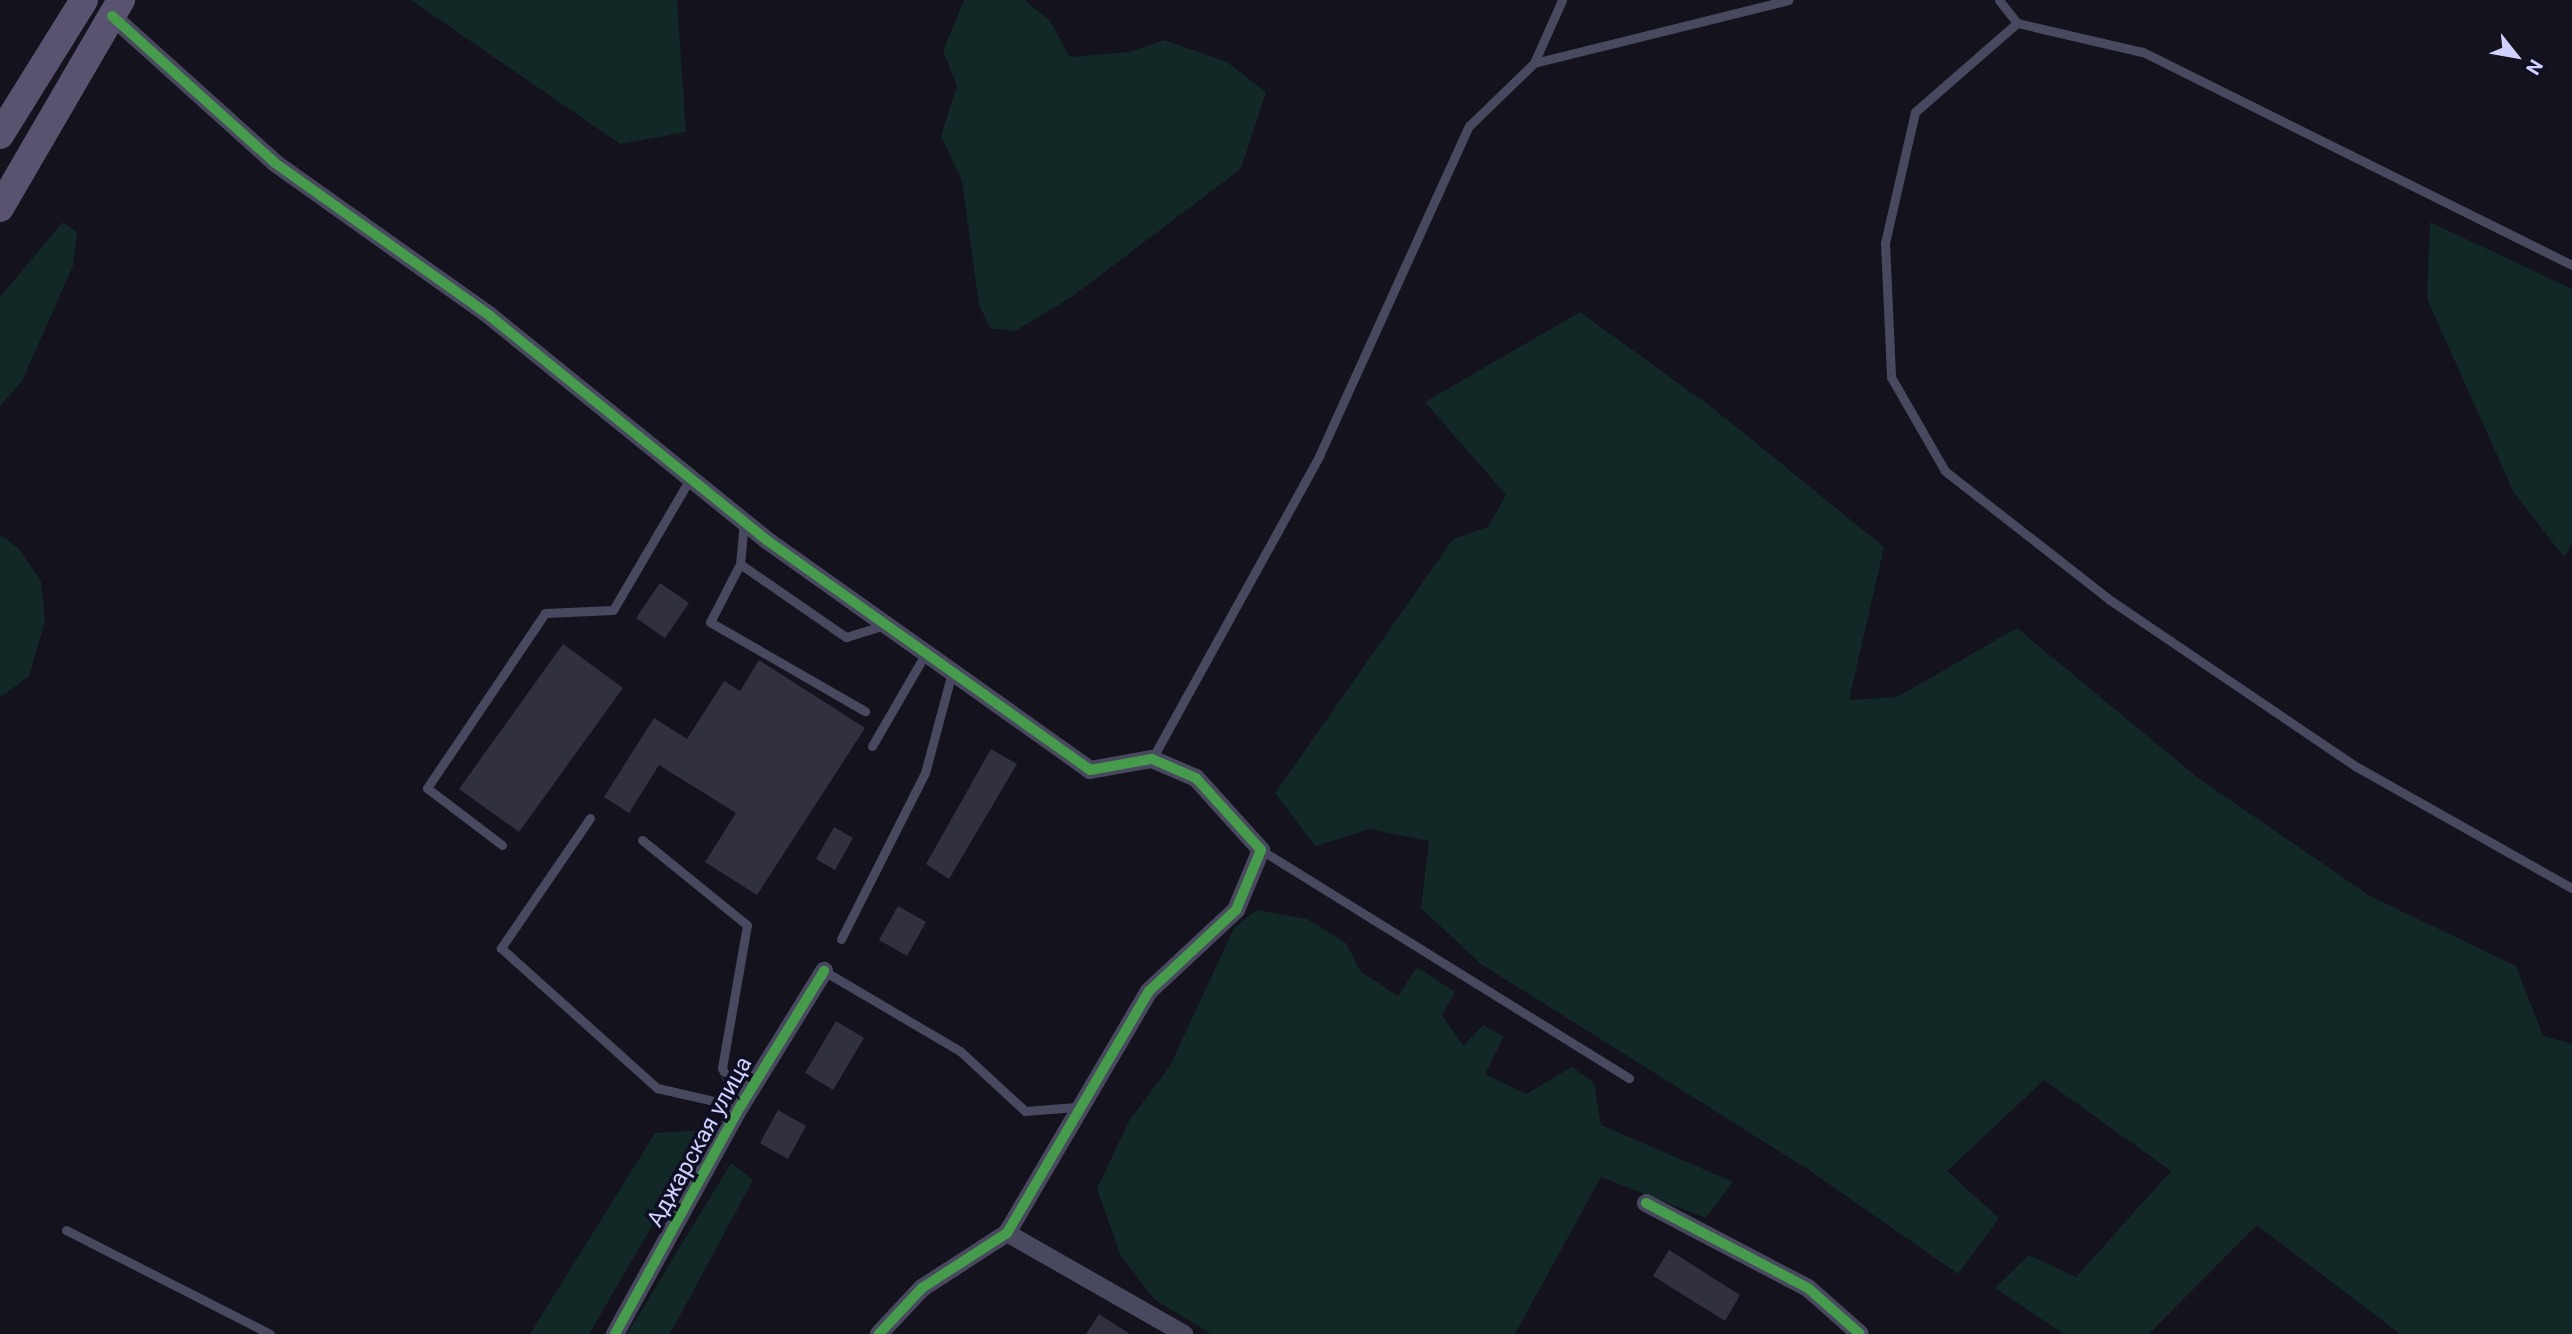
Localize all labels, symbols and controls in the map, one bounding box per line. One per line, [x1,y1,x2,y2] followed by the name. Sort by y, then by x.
[2481,21,2551,91] north arrow
[2521,55,2548,79] text: N
[642,1052,758,1232] street label: Аджарская улица

